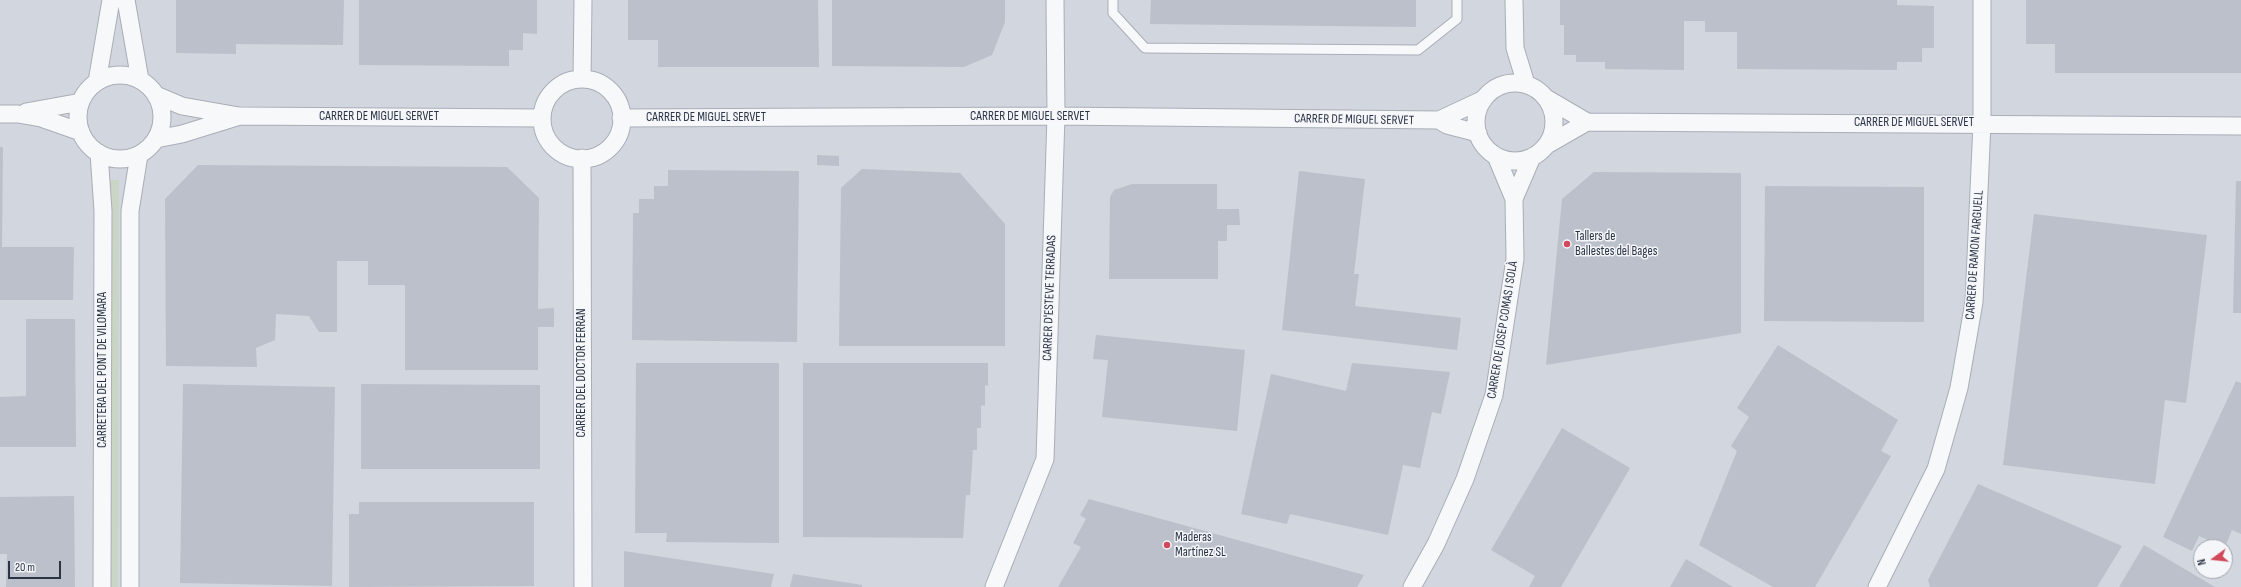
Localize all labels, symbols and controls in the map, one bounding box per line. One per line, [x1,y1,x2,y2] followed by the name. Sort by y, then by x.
[319,109,439,125] street label: CARRER DE MIGUEL SERVET
[970,109,1090,125] street label: CARRER DE MIGUEL SERVET
[646,110,766,126] street label: CARRER DE MIGUEL SERVET
[1294,111,1414,129] street label: CARRER DE MIGUEL SERVET
[1854,115,1974,131] street label: CARRER DE MIGUEL SERVET
[1963,190,1987,320] street label: CARRER DE RAMON FARGUELL
[1575,229,1657,260] place label: Tallers de Ballestes del Bages
[1040,235,1060,361] street label: CARRER D'ESTEVE TERRADAS
[1562,239,1572,249] marker: Tallers de Ballestes del Bages
[1484,260,1522,400] street label: CARRER DE JOSEP COMAS I SOLÀ
[95,292,111,448] street label: CARRETERA DEL PONT DE VILOMARA
[574,308,590,438] street label: CARRER DEL DOCTOR FERRAN
[1175,530,1226,561] place label: Maderas Martínez SL
[2193,539,2233,579] north arrow
[1162,540,1172,550] marker: Maderas Martínez SL
[10,553,63,579] scale bar
[2195,557,2209,566] text: N
[15,560,35,575] text: 20 m

